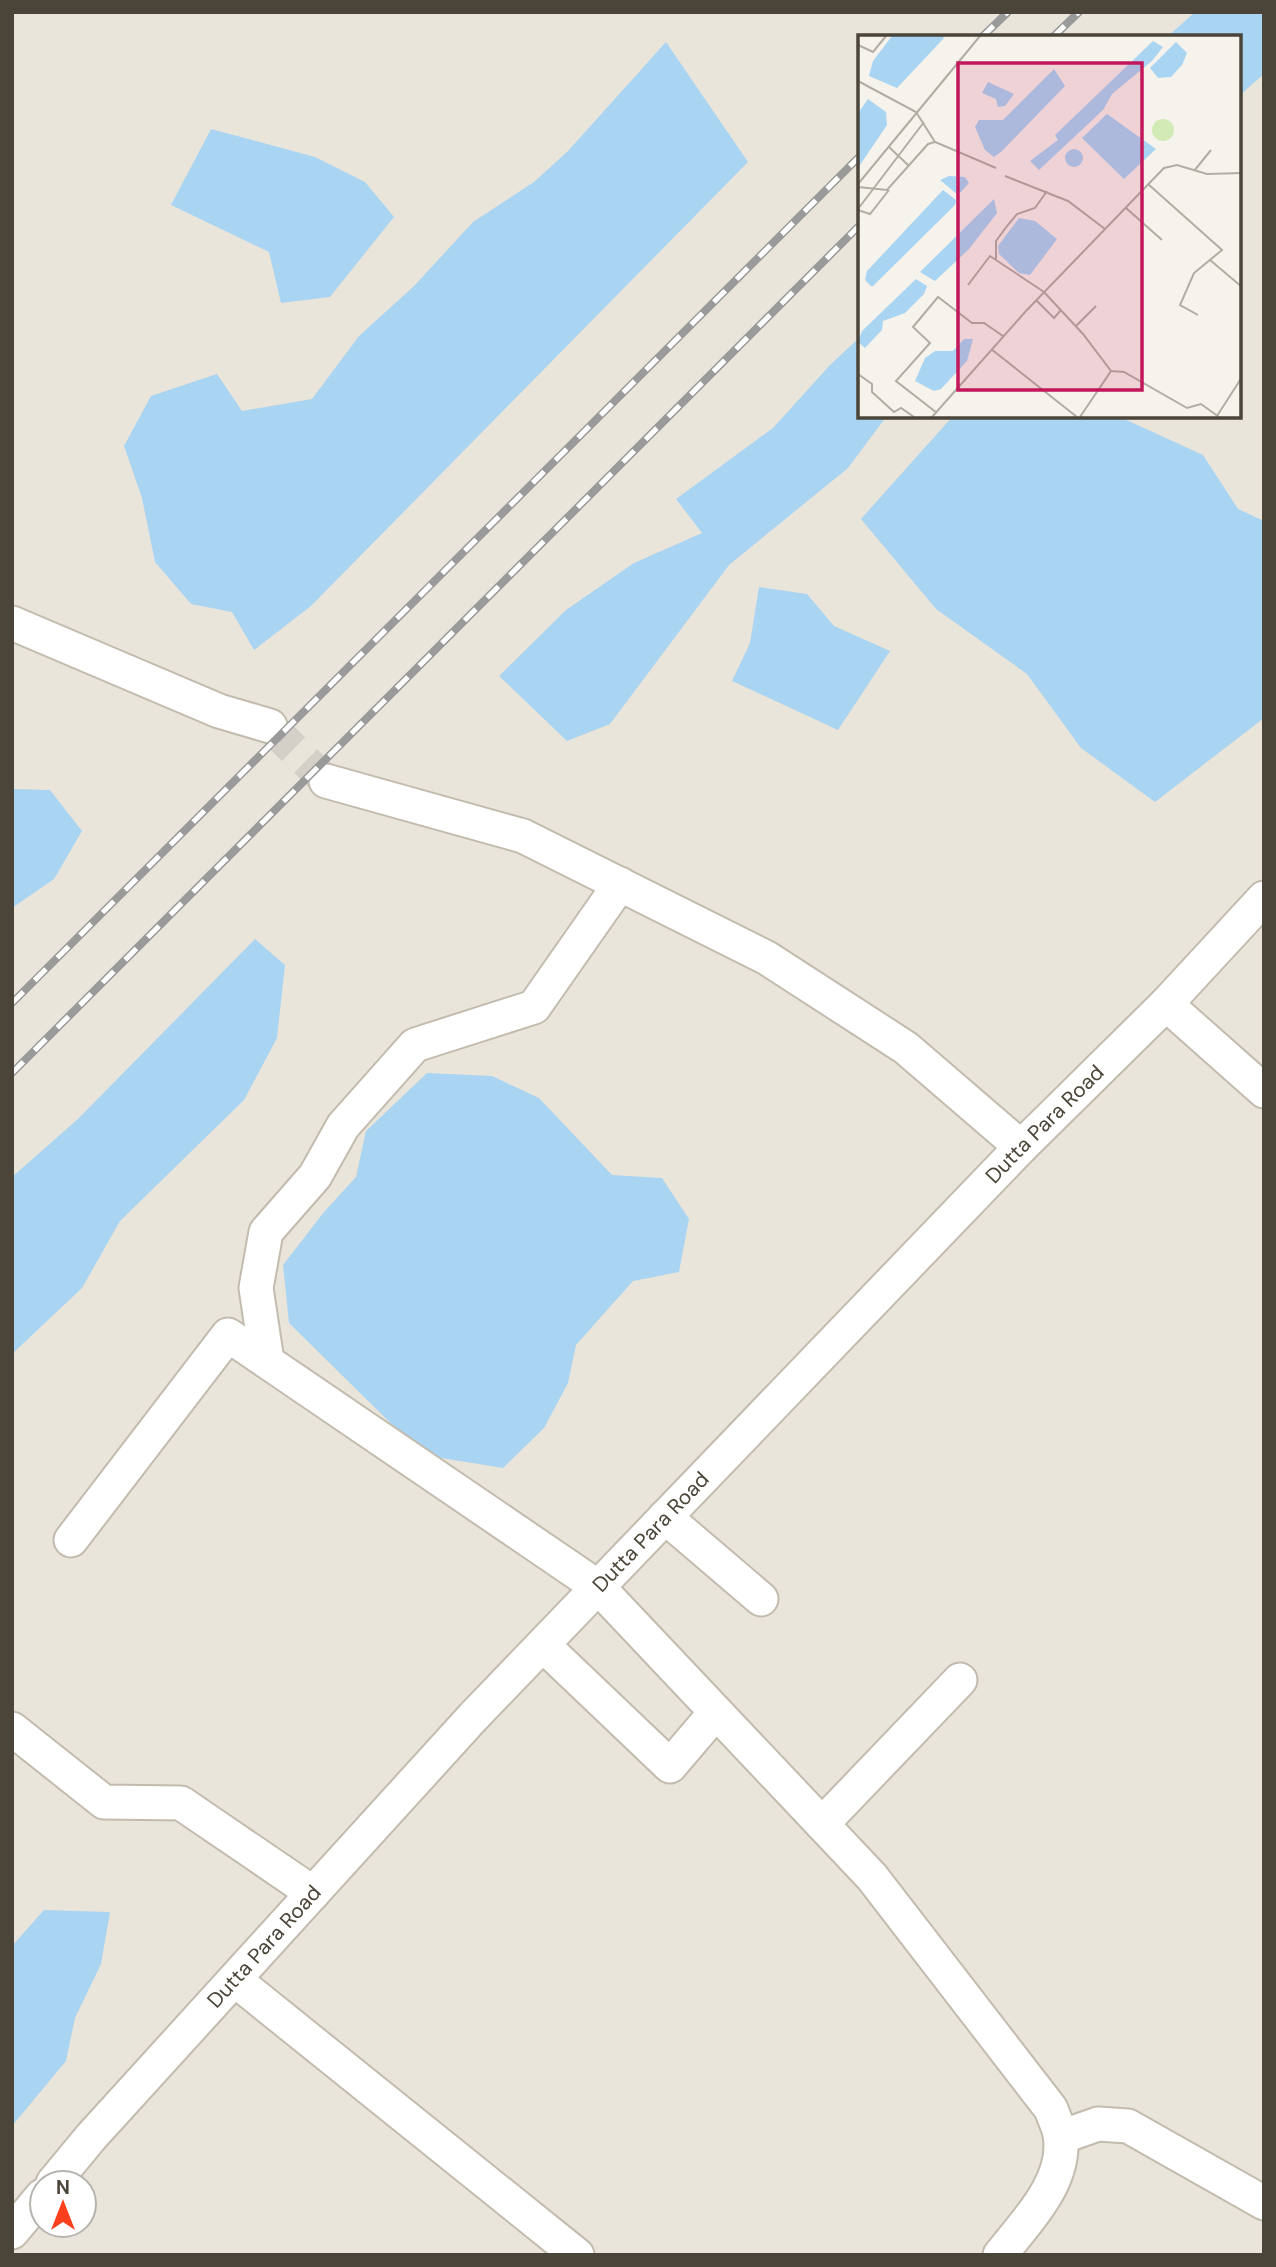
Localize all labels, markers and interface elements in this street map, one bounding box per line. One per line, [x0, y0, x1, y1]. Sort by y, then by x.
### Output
inset map [858, 35, 1241, 418]
street label: Dutta Para Road [979, 1059, 1110, 1190]
street label: Dutta Para Road [586, 1466, 715, 1598]
street label: Dutta Para Road [201, 1879, 327, 2014]
north arrow [28, 2169, 98, 2239]
text: N [56, 2175, 70, 2200]

